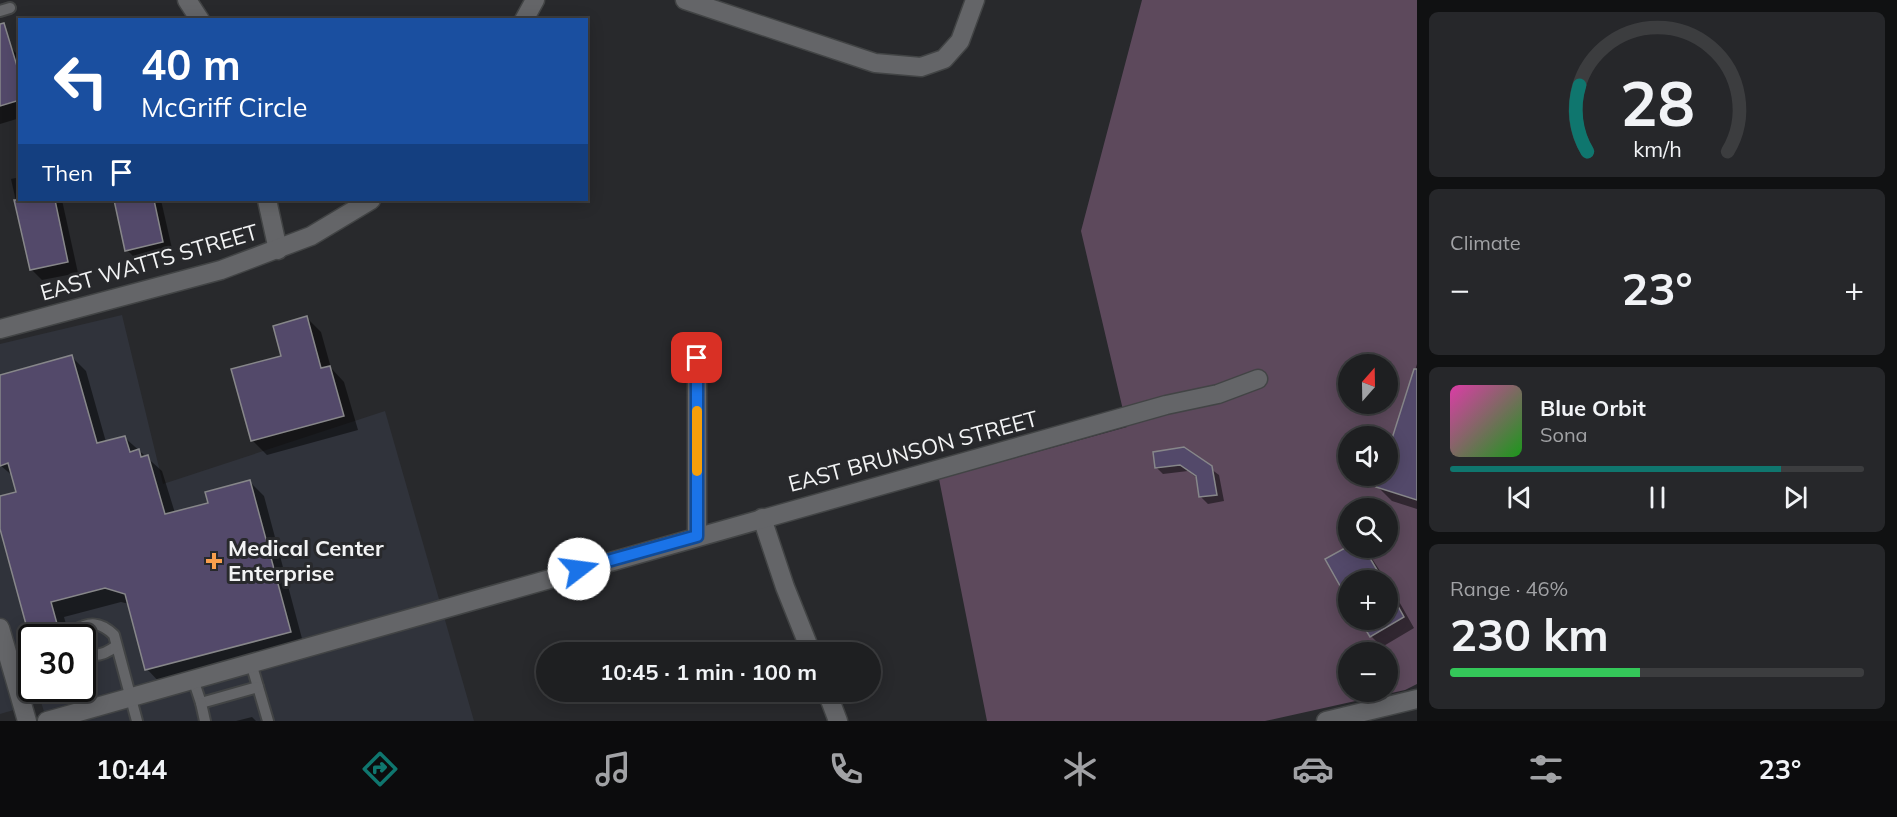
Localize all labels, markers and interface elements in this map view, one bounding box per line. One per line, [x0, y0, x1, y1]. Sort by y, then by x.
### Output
text: 40 m [141, 38, 241, 91]
icon: left [42, 42, 120, 120]
text: 28 [1620, 63, 1694, 142]
text: McGriff Circle [141, 90, 307, 124]
text: km/h [1633, 135, 1681, 162]
icon: arrive [105, 156, 138, 189]
text: Then [42, 159, 93, 187]
street label: EAST WATTS STREET [37, 217, 261, 307]
text: Climate [1450, 230, 1521, 255]
text: 23° [1621, 260, 1693, 316]
text: − [1450, 268, 1470, 309]
text: + [1844, 268, 1864, 309]
pin [671, 332, 722, 383]
icon: arrive [680, 341, 713, 374]
north arrow [1338, 354, 1398, 414]
map controls [1338, 354, 1398, 702]
text: Blue Orbit [1540, 394, 1646, 422]
street label: EAST BRUNSON STREET [785, 404, 1041, 498]
text: Sona [1540, 422, 1588, 447]
button: sound [1338, 426, 1398, 486]
icon: previous [1503, 481, 1536, 514]
icon: pause [1641, 481, 1674, 514]
icon: next [1779, 481, 1812, 514]
button: search [1338, 498, 1398, 558]
place label: Medical Center Enterprise [228, 534, 384, 587]
position arrow [547, 537, 611, 601]
marker: Medical Center Enterprise [205, 552, 223, 570]
button: + [1338, 570, 1398, 630]
text: Range · 46% [1450, 576, 1568, 601]
text: 230 km [1450, 606, 1609, 662]
speed limit sign: 30 [18, 624, 96, 702]
button: − [1338, 642, 1398, 702]
text: 10:45 · 1 min · 100 m [600, 658, 817, 686]
icon: directions [359, 748, 401, 790]
icon: music [592, 748, 634, 790]
icon: phone [825, 748, 867, 790]
icon: climate [1059, 748, 1101, 790]
icon: car [1292, 748, 1334, 790]
icon: filters [1525, 748, 1567, 790]
text: 10:44 [96, 752, 167, 786]
text: 23° [1759, 752, 1801, 786]

